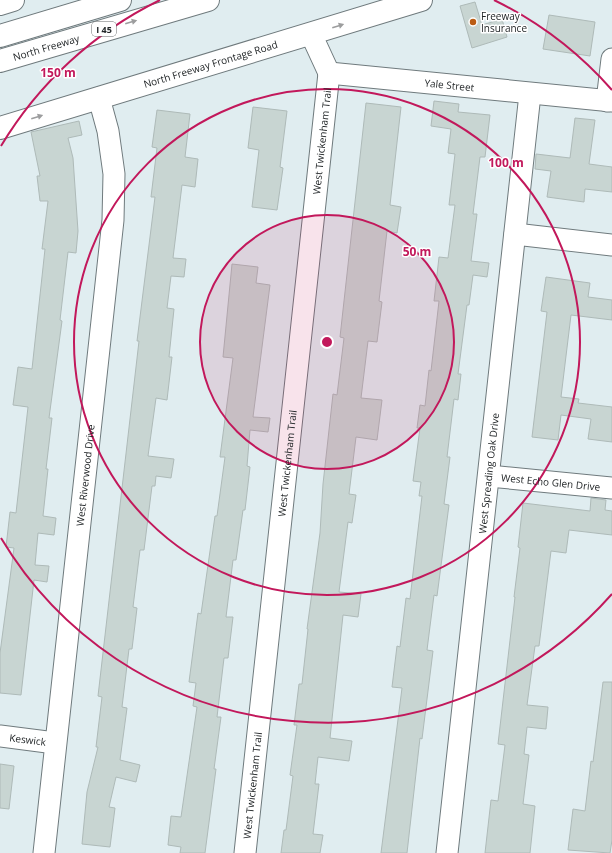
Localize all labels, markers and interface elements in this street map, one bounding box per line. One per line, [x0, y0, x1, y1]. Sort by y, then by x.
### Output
place label: Freeway Insurance [481, 9, 527, 35]
marker: Freeway Insurance [468, 17, 478, 27]
one-way arrow [126, 19, 138, 25]
road number: I 45 [92, 22, 116, 36]
one-way arrow [332, 23, 344, 29]
street label: North Freeway [11, 31, 82, 64]
street label: North Freeway Frontage Road [142, 37, 279, 91]
text: 150 m [40, 64, 76, 81]
street label: Yale Street [424, 75, 475, 94]
street label: West Twickenham Trail [309, 87, 334, 195]
one-way arrow [32, 114, 44, 120]
text: 100 m [488, 154, 524, 171]
text: 50 m [403, 243, 431, 260]
centre of rings [320, 335, 334, 349]
street label: West Twickenham Trail [274, 409, 300, 517]
street label: West Spreading Oak Drive [475, 412, 502, 534]
street label: West Riverwood Drive [73, 423, 98, 527]
street label: West Echo Glen Drive [500, 470, 601, 494]
street label: Keswick [9, 730, 48, 749]
street label: West Twickenham Trail [240, 731, 265, 839]

